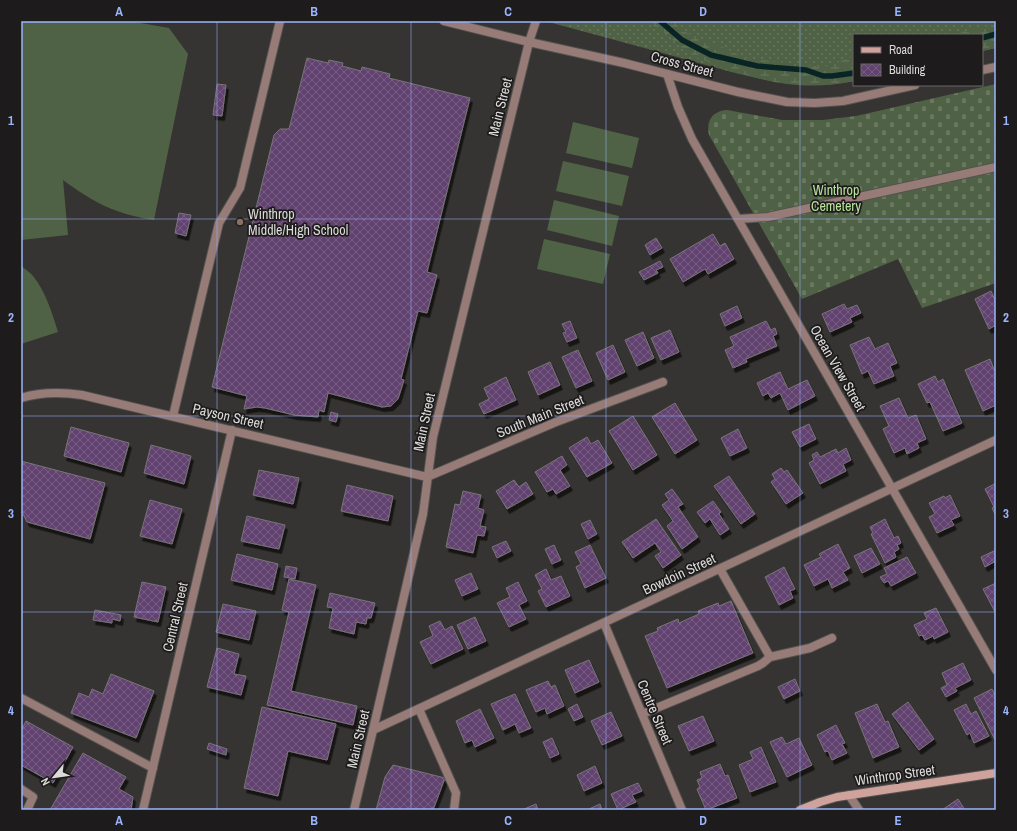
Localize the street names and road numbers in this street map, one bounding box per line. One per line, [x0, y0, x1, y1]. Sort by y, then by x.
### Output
street label: Cross Street [649, 47, 715, 81]
street label: Main Street [484, 76, 516, 138]
street label: Ocean View Street [806, 322, 870, 414]
street label: South Main Street [494, 390, 586, 442]
street label: Main Street [409, 391, 439, 453]
street label: Payson Street [191, 399, 265, 433]
street label: Bowdoin Street [640, 549, 718, 599]
street label: Central Street [158, 580, 192, 654]
street label: Centre Street [633, 677, 677, 747]
street label: Main Street [343, 708, 373, 770]
street label: Winthrop Street [854, 760, 936, 790]

